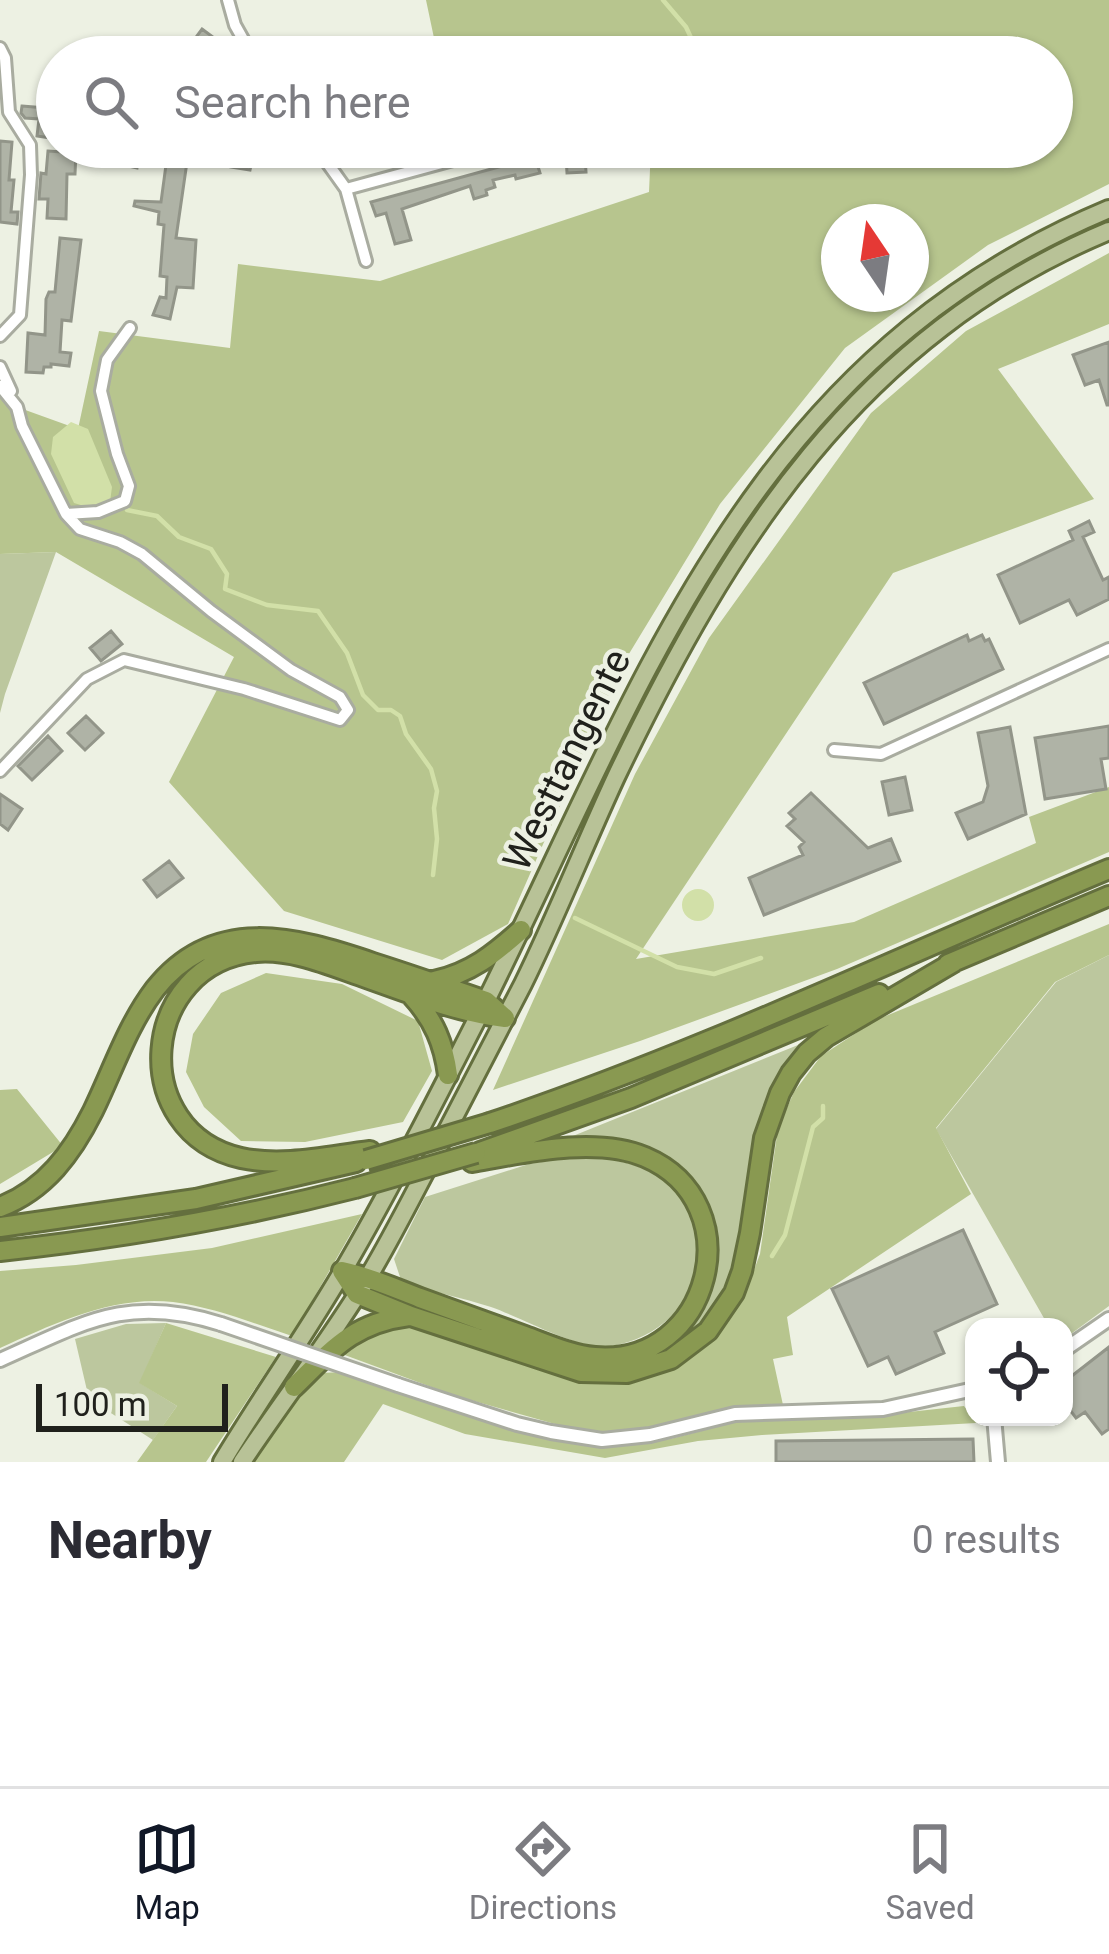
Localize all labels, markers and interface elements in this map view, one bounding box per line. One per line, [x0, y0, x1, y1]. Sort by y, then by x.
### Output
search box [36, 36, 1073, 168]
icon: search [78, 69, 144, 135]
text: Search here [174, 76, 411, 129]
north arrow [821, 204, 929, 312]
street label: Westtangente [494, 642, 640, 878]
map controls [965, 1318, 1073, 1426]
button: locate [965, 1318, 1073, 1426]
scale bar [36, 1378, 228, 1431]
text: 100 m [54, 1385, 147, 1424]
text: Nearby [48, 1511, 212, 1570]
text: 0 results [912, 1517, 1061, 1563]
tab: Map [134, 1816, 200, 1927]
tab: Directions [469, 1816, 617, 1927]
tab: Saved [886, 1816, 975, 1927]

